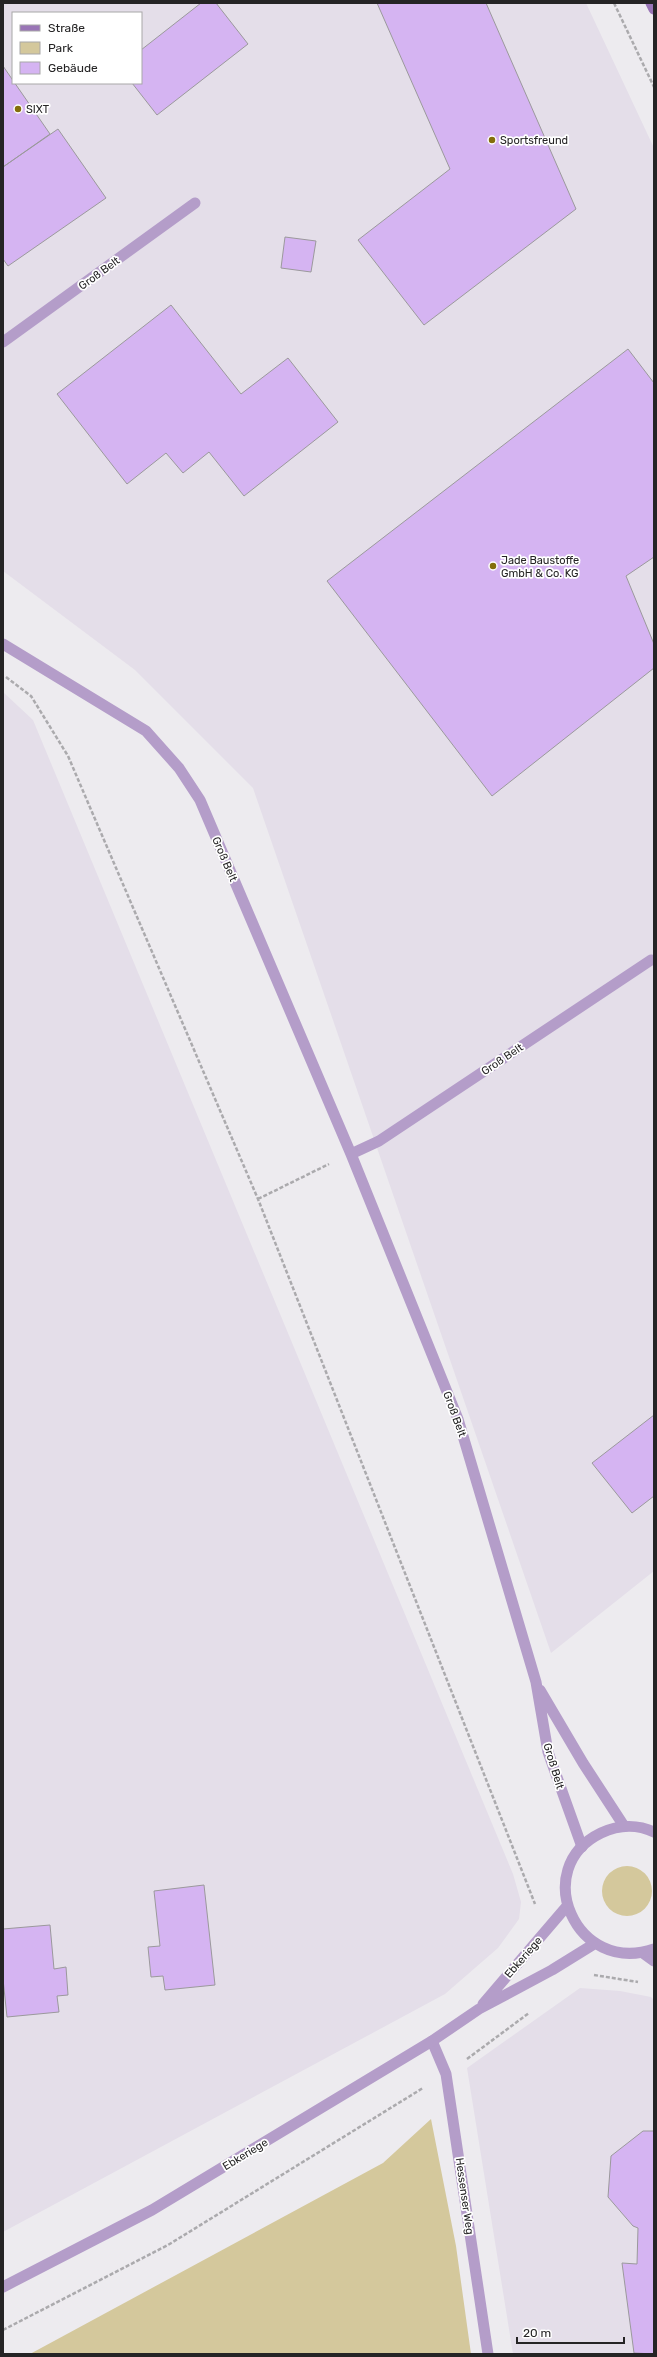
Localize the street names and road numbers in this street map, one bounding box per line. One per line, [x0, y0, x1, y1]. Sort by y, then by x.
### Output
street label: Groß Belt [76, 254, 123, 293]
street label: Groß Belt [209, 835, 240, 884]
street label: Groß Belt [479, 1040, 526, 1078]
street label: Groß Belt [440, 1390, 469, 1439]
street label: Groß Belt [540, 1742, 567, 1791]
street label: Ebkeriege [502, 1934, 545, 1981]
street label: Ebkeriege [220, 2136, 270, 2173]
street label: Hessenser Weg [453, 2157, 476, 2235]

